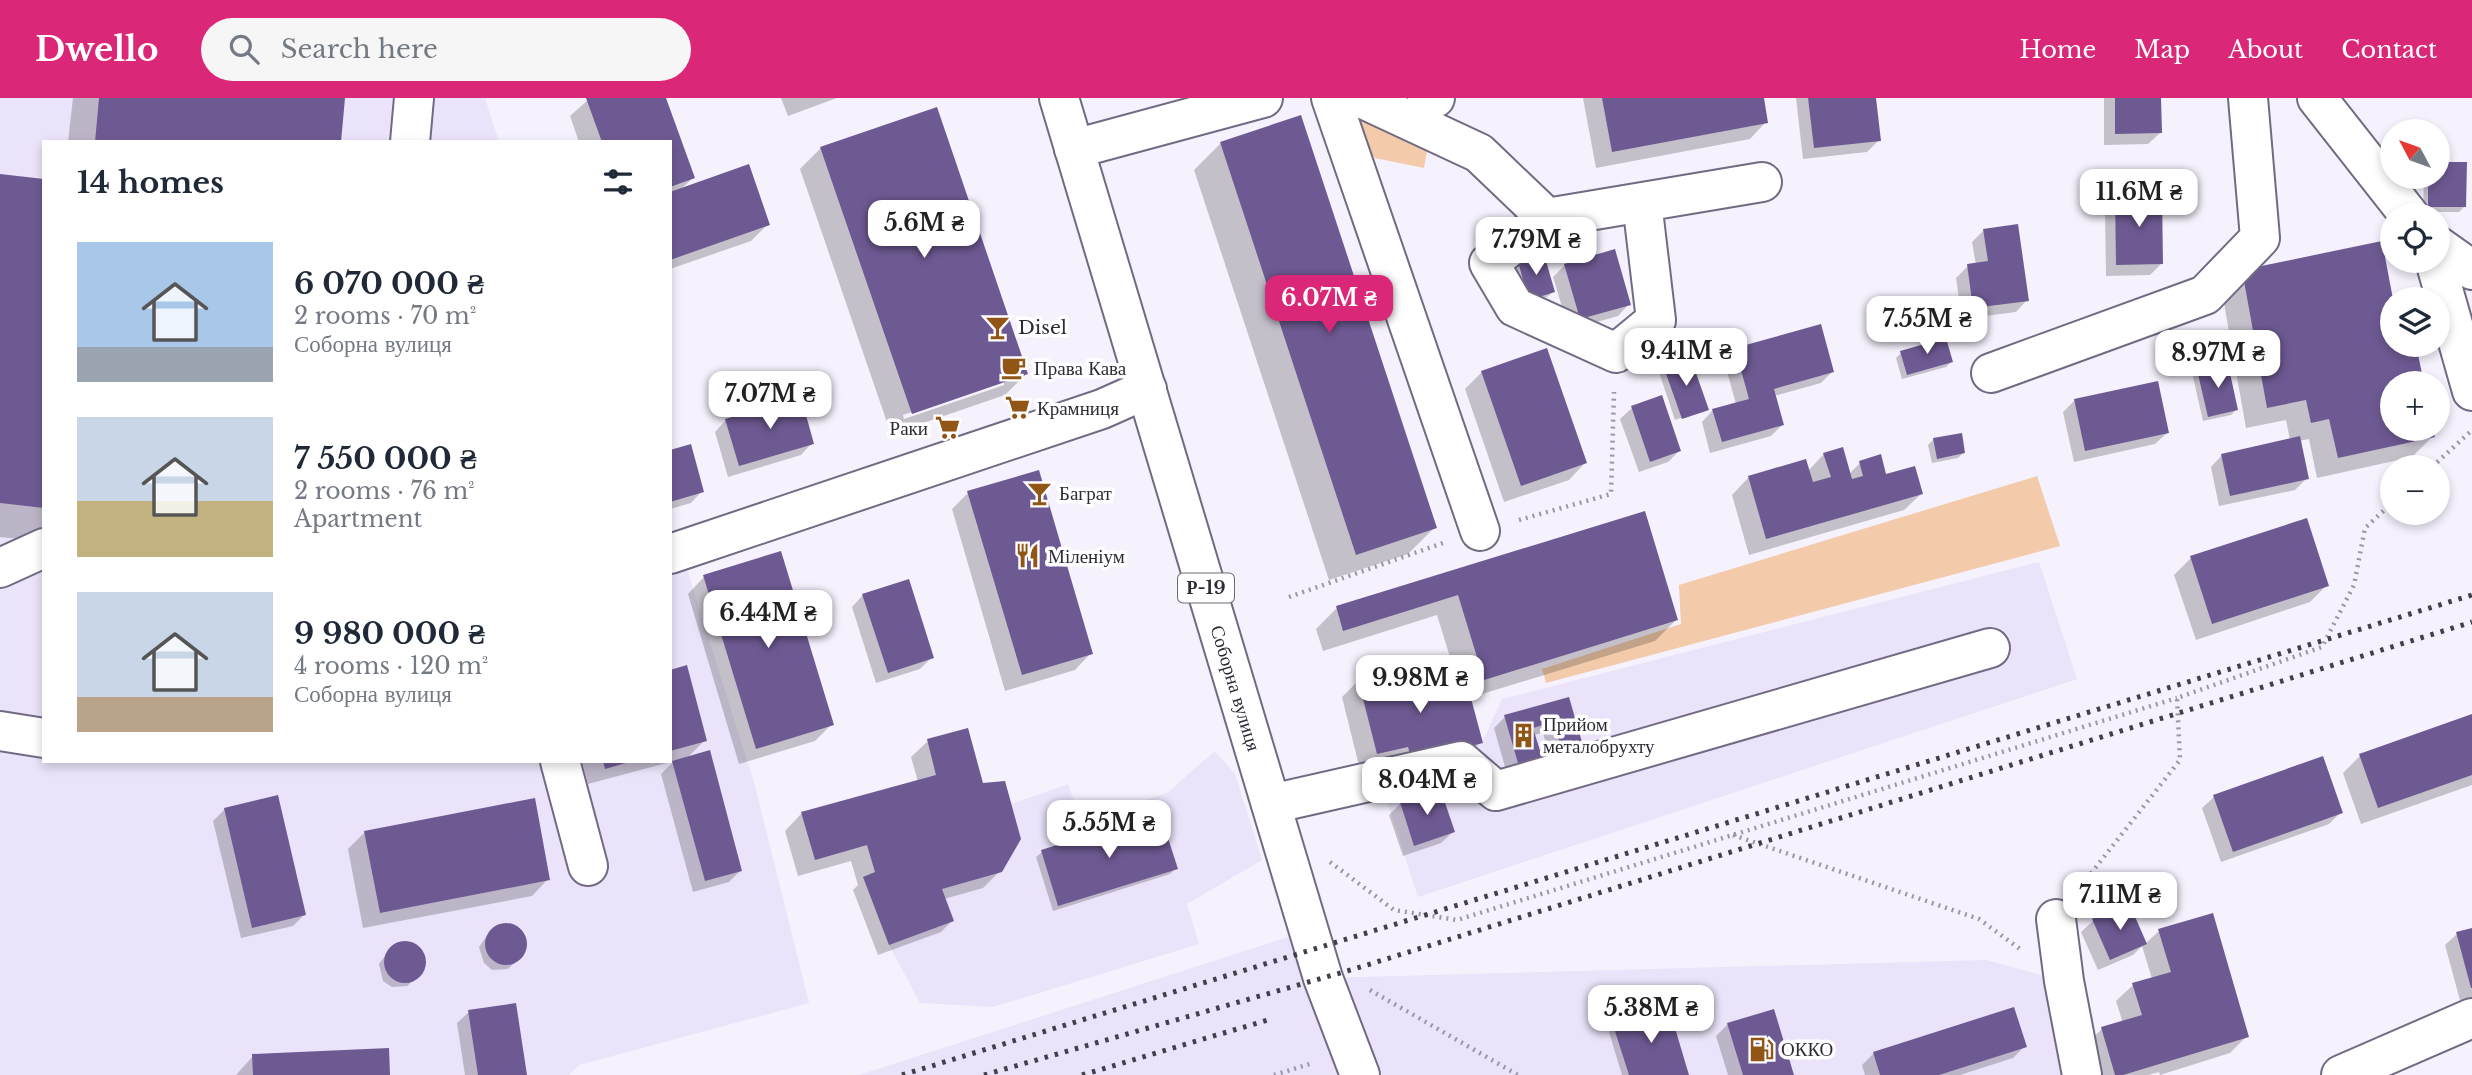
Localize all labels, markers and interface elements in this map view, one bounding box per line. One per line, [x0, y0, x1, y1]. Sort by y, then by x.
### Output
search box [201, 18, 691, 81]
text: Dwello [35, 29, 159, 70]
icon: search [225, 30, 263, 68]
text: Search here [281, 33, 438, 65]
text: Home [2020, 35, 2096, 64]
text: Map [2134, 35, 2190, 64]
text: About [2228, 35, 2303, 64]
text: Contact [2341, 35, 2437, 64]
north arrow [2380, 119, 2450, 189]
map controls [2380, 119, 2450, 525]
icon: filters [599, 163, 637, 201]
text: 14 homes [77, 164, 224, 201]
pin: 11.6M ₴ [2074, 170, 2204, 229]
text: 11.6M ₴ [2096, 178, 2182, 206]
pin: 5.6M ₴ [867, 200, 981, 260]
button: locate [2380, 203, 2450, 273]
text: 5.6M ₴ [884, 209, 964, 237]
pin: 7.79M ₴ [1471, 218, 1601, 277]
text: 7.79M ₴ [1492, 226, 1580, 254]
text: 6 070 000 ₴ [294, 265, 484, 302]
icon: home [133, 270, 217, 354]
pin: 6.07M ₴ [1264, 275, 1394, 335]
text: 6.07M ₴ [1281, 284, 1377, 312]
button: layers [2380, 287, 2450, 357]
pin: 7.55M ₴ [1862, 296, 1992, 356]
text: 2 rooms · 70 m² [294, 302, 476, 330]
text: 7.55M ₴ [1882, 305, 1972, 333]
bar icon: Disel [984, 313, 1012, 341]
place label: Disel [1018, 316, 1067, 339]
pin: 9.41M ₴ [1621, 328, 1751, 388]
text: Соборна вулиця [294, 330, 452, 358]
pin: 8.97M ₴ [2153, 330, 2283, 390]
text: 9.41M ₴ [1640, 337, 1732, 365]
text: 8.97M ₴ [2171, 339, 2265, 367]
cafe icon: Права Кава [1000, 354, 1028, 382]
place label: Права Кава [1034, 357, 1127, 380]
button: + [2380, 371, 2450, 441]
pin: 7.07M ₴ [705, 372, 835, 431]
text: 7.07M ₴ [725, 380, 815, 408]
supermarket icon: Крамниця [1003, 394, 1031, 422]
place label: Крамниця [1037, 397, 1119, 420]
supermarket icon: Раки [934, 414, 962, 442]
place label: Раки [890, 417, 928, 440]
text: 7 550 000 ₴ [294, 440, 476, 477]
icon: home [133, 445, 217, 529]
button: − [2380, 455, 2450, 525]
text: 2 rooms · 76 m² [294, 477, 475, 505]
bar icon: Баграт [1025, 479, 1053, 507]
place label: Баграт [1059, 482, 1113, 505]
text: Apartment [294, 505, 422, 533]
restaurant icon: Міленіум [1014, 542, 1042, 570]
place label: Міленіум [1048, 545, 1125, 568]
road number: Р-19 [1178, 574, 1234, 602]
pin: 6.44M ₴ [703, 590, 833, 650]
text: 6.44M ₴ [719, 599, 817, 627]
text: 9 980 000 ₴ [294, 615, 485, 652]
icon: home [133, 620, 217, 704]
street label: Соборна вулиця [1205, 622, 1266, 754]
text: 4 rooms · 120 m² [294, 652, 488, 680]
pin: 9.98M ₴ [1355, 656, 1485, 715]
text: 9.98M ₴ [1372, 664, 1468, 692]
text: Соборна вулиця [294, 680, 452, 708]
place label: Прийом металобрухту [1543, 713, 1655, 758]
building icon: Прийом металобрухту [1509, 721, 1537, 749]
pin: 8.04M ₴ [1362, 758, 1492, 817]
text: 8.04M ₴ [1378, 766, 1476, 794]
pin: 5.55M ₴ [1044, 800, 1174, 860]
text: 5.55M ₴ [1063, 809, 1155, 837]
pin: 7.11M ₴ [2055, 872, 2185, 932]
text: 7.11M ₴ [2079, 881, 2161, 909]
pin: 5.38M ₴ [1586, 986, 1716, 1045]
text: 5.38M ₴ [1604, 994, 1698, 1022]
fuel station icon: ОККО [1747, 1035, 1775, 1063]
place label: ОККО [1781, 1038, 1833, 1061]

